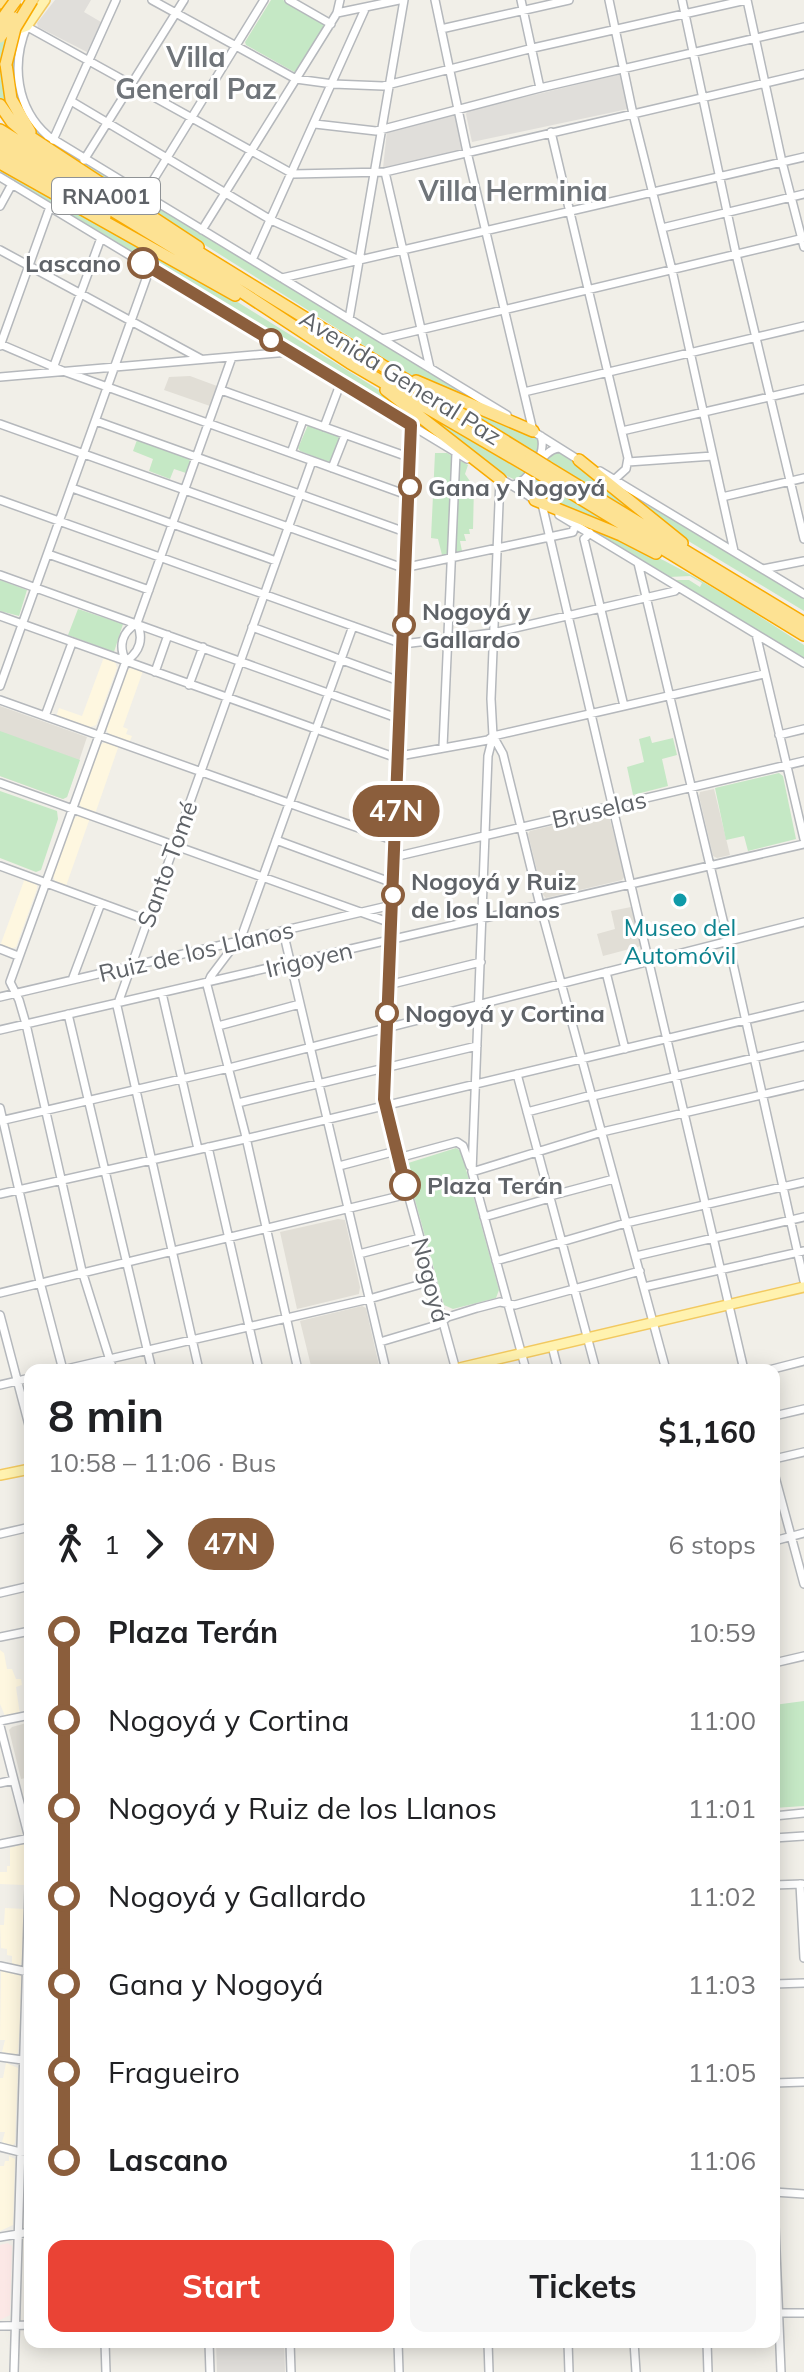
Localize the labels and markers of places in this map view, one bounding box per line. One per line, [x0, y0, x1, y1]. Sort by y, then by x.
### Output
place label: Lascano [25, 248, 121, 278]
marker: Lascano [128, 248, 158, 278]
unlabelled marker [260, 329, 282, 351]
place label: Gana y Nogoyá [428, 472, 605, 502]
marker: Gana y Nogoyá [399, 476, 421, 498]
place label: Nogoyá y Gallardo [422, 596, 532, 654]
marker: Nogoyá y Gallardo [393, 614, 415, 636]
place label: Nogoyá y Ruiz de los Llanos [411, 866, 576, 924]
marker: Nogoyá y Ruiz de los Llanos [382, 884, 404, 906]
marker: Museo del Automóvil [671, 891, 689, 909]
place label: Museo del Automóvil [624, 912, 736, 970]
place label: Nogoyá y Cortina [405, 998, 605, 1028]
marker: Nogoyá y Cortina [376, 1002, 398, 1024]
marker: Plaza Terán [390, 1170, 420, 1200]
place label: Plaza Terán [427, 1170, 563, 1200]

